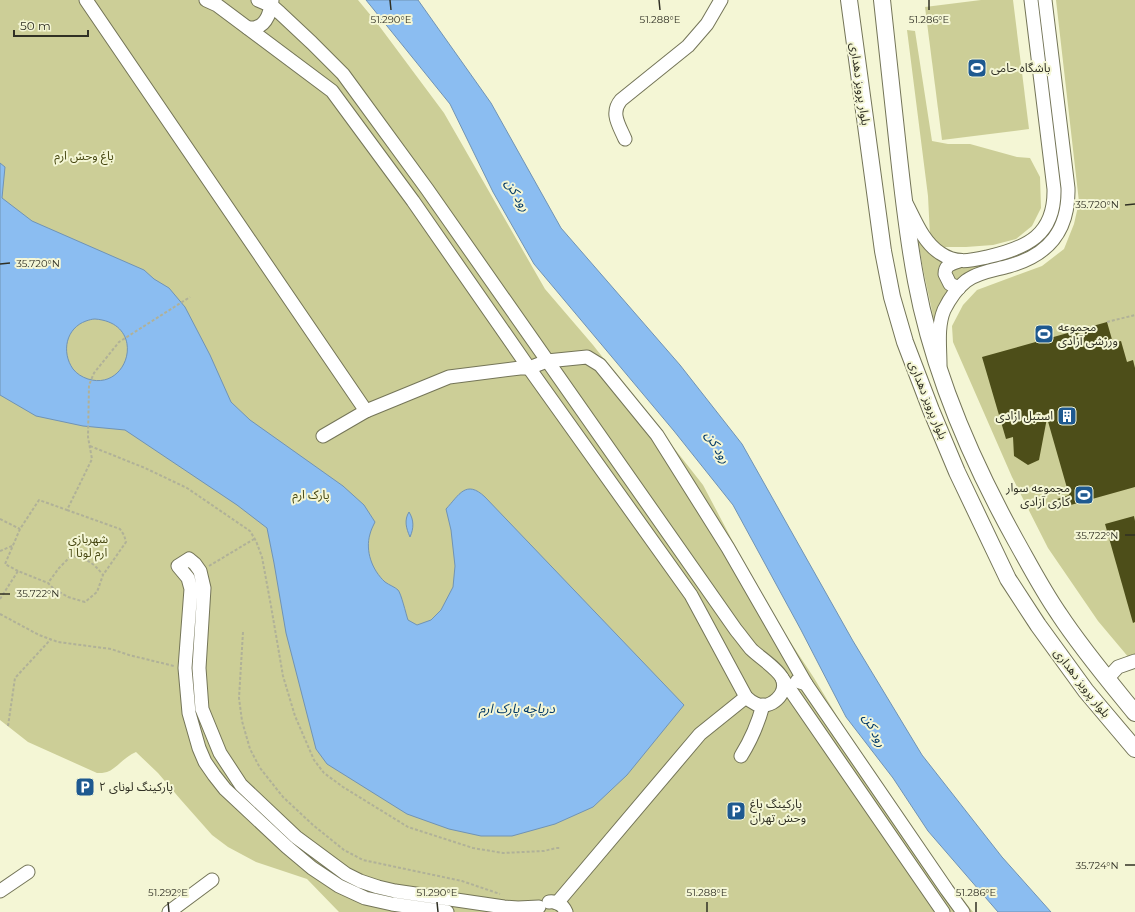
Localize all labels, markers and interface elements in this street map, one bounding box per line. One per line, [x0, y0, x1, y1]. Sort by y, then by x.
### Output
scale bar [14, 12, 88, 38]
text: 51.290°E [371, 13, 412, 26]
text: 51.288°E [640, 13, 681, 26]
text: 51.286°E [909, 13, 949, 26]
text: 50 m [20, 18, 51, 33]
street label: بلوار پرویز دهداری [846, 42, 874, 126]
sports icon: باشگاه حامی [966, 57, 988, 79]
place label: باشگاه حامی [991, 60, 1050, 75]
park label: باغ وحش ارم [54, 148, 114, 165]
water label: رود کن [501, 176, 534, 215]
text: 35.720°N [1075, 198, 1119, 211]
text: 35.720°N [16, 257, 60, 270]
place label: مجموعه ورزشی آزادی [1058, 319, 1118, 348]
sports icon: مجموعه ورزشی آزادی [1033, 323, 1055, 345]
street label: بلوار پرویز دهداری [905, 358, 951, 442]
building icon: استبل ازادی [1056, 405, 1078, 427]
place label: استبل ازادی [996, 408, 1053, 423]
water label: رود کن [701, 428, 734, 467]
place label: مجموعه سوار کاری آزادی [1005, 480, 1071, 509]
sports icon: مجموعه سوار کاری آزادی [1073, 484, 1095, 506]
park label: پارک ارم [292, 487, 330, 504]
text: 35.722°N [1076, 529, 1118, 542]
park label: شهربازی ارم لونا 1 [68, 531, 108, 562]
text: 35.722°N [17, 587, 59, 600]
street label: بلوار پرویز دهداری [1050, 645, 1114, 721]
water label: دریاچه پارک ارم [478, 700, 556, 719]
water label: رود کن [859, 711, 890, 750]
parking icon: پارکینگ لونای ۲ [74, 776, 96, 798]
place label: پارکینگ لونای ۲ [99, 779, 173, 795]
place label: پارکینگ باغ وحش تهران [750, 796, 806, 825]
parking icon: پارکینگ باغ وحش تهران [725, 800, 747, 822]
text: 35.724°N [1075, 859, 1119, 872]
text: 51.292°E [148, 886, 188, 899]
text: 51.290°E [417, 886, 458, 899]
text: 51.288°E [687, 886, 728, 899]
text: 51.286°E [956, 886, 996, 899]

